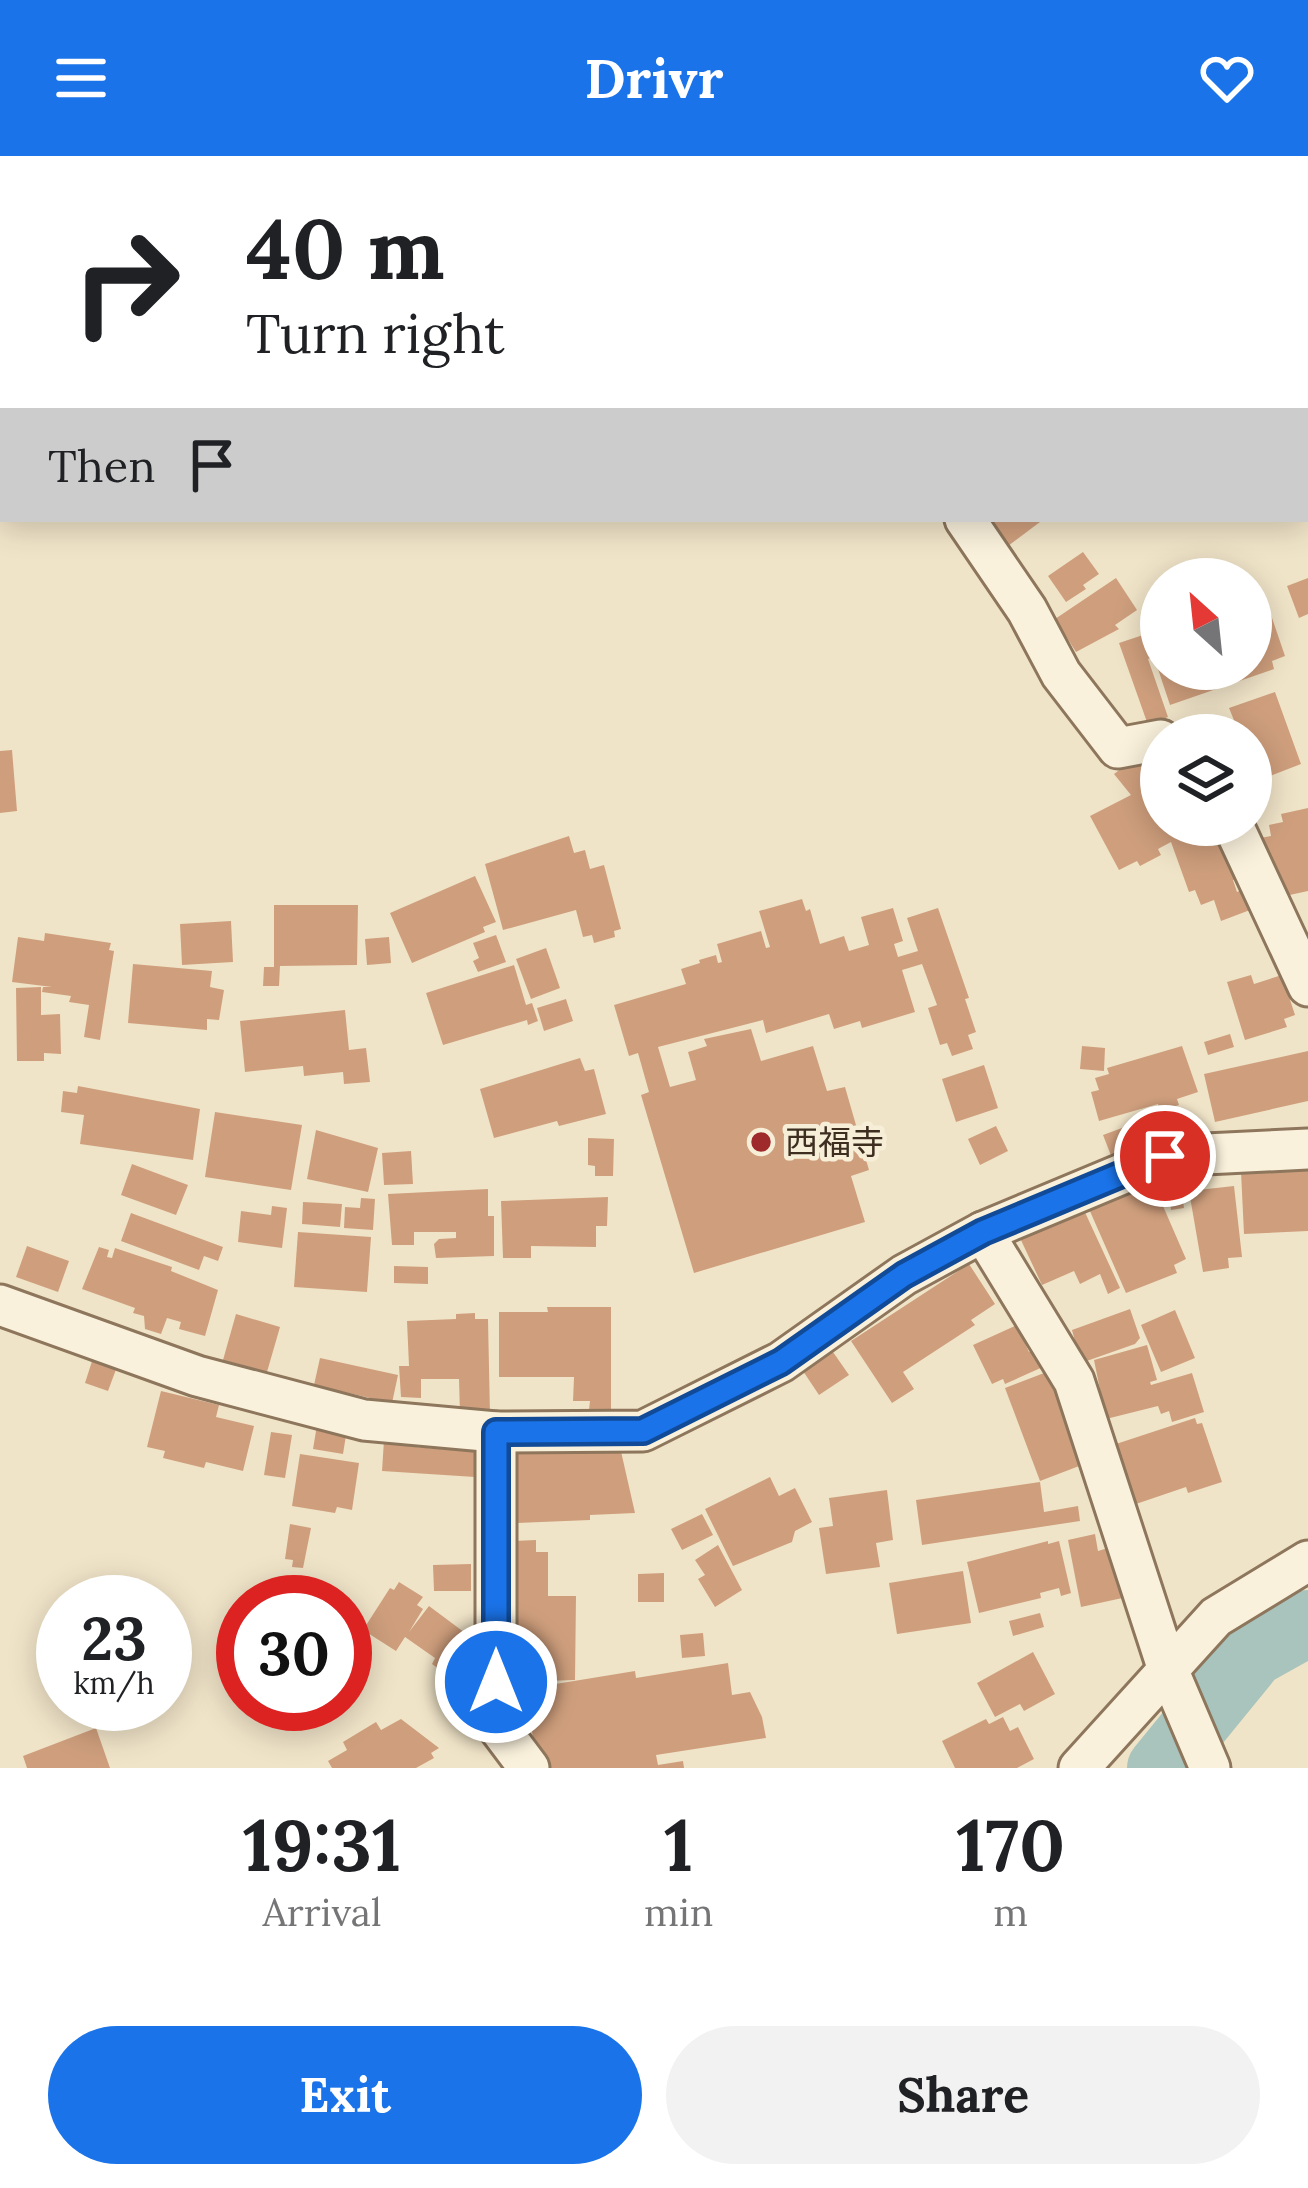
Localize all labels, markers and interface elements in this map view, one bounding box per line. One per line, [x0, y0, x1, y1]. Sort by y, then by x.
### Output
text: Drivr [585, 44, 723, 113]
icon: menu [48, 45, 114, 111]
icon: heart [1194, 45, 1260, 111]
text: 40 m [246, 194, 445, 302]
icon: right [48, 204, 204, 360]
text: Turn right [246, 299, 505, 368]
icon: arrive [179, 432, 245, 498]
text: Then [48, 437, 155, 494]
north arrow [1140, 558, 1272, 690]
map controls [1140, 558, 1272, 846]
button: layers [1140, 714, 1272, 846]
pin [1114, 1105, 1216, 1207]
place label: 西福寺 [785, 1121, 884, 1163]
icon: arrive [1132, 1123, 1198, 1189]
marker: 西福寺 [748, 1129, 774, 1155]
speed limit sign: 30 [216, 1575, 372, 1731]
text: 23 [81, 1600, 147, 1676]
position arrow [433, 1619, 559, 1745]
text: km/h [73, 1664, 155, 1702]
text: 19:31 [243, 1799, 401, 1891]
text: 1 [664, 1799, 693, 1891]
text: 170 [956, 1799, 1065, 1891]
text: Arrival [262, 1887, 382, 1937]
text: min [644, 1887, 713, 1937]
text: m [993, 1887, 1028, 1937]
button: Exit [48, 2026, 642, 2164]
button: Share [666, 2026, 1260, 2164]

